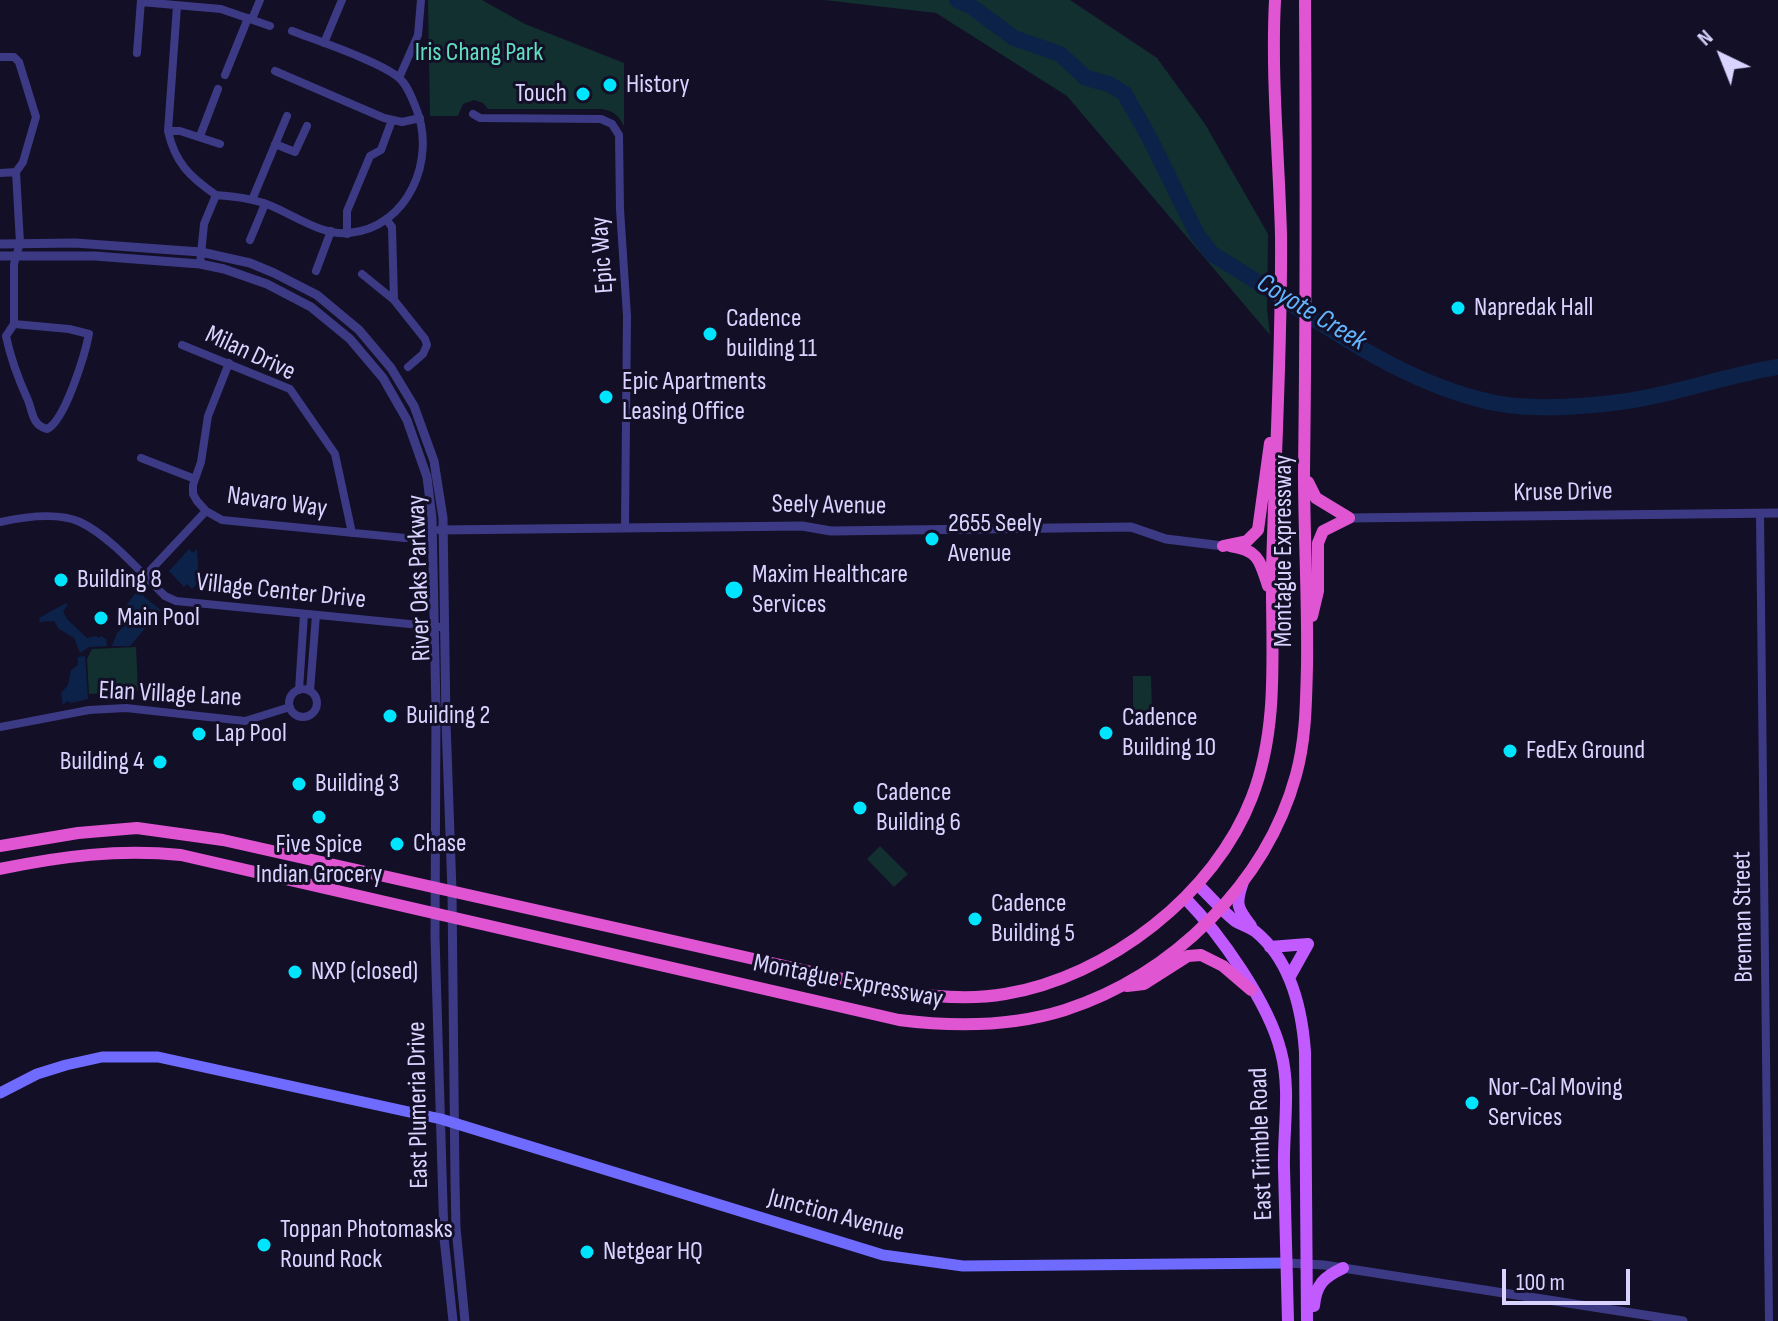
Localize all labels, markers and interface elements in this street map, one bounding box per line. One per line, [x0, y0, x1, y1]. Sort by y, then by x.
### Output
north arrow [1682, 16, 1762, 96]
text: N [1692, 24, 1719, 52]
park label: Iris Chang Park [415, 37, 543, 69]
place label: History [626, 69, 690, 101]
marker: History [601, 76, 619, 94]
place label: Touch [515, 78, 567, 110]
marker: Touch [574, 85, 592, 103]
street label: Epic Way [585, 216, 621, 294]
water label: Coyote Creek [1250, 267, 1372, 359]
place label: Napredak Hall [1474, 292, 1593, 324]
marker: Napredak Hall [1449, 299, 1467, 317]
place label: Cadence building 11 [726, 303, 817, 364]
street label: Milan Drive [200, 320, 300, 388]
marker: Cadence building 11 [701, 325, 719, 343]
place label: Epic Apartments Leasing Office [622, 366, 766, 428]
marker: Epic Apartments Leasing Office [597, 388, 615, 406]
street label: Montague Expressway [1268, 455, 1300, 647]
street label: Kruse Drive [1513, 477, 1613, 509]
street label: Navaro Way [225, 481, 329, 525]
street label: Seely Avenue [771, 489, 887, 523]
street label: River Oaks Parkway [402, 494, 438, 662]
place label: 2655 Seely Avenue [948, 508, 1042, 570]
marker: 2655 Seely Avenue [923, 530, 941, 548]
place label: Maxim Healthcare Services [752, 559, 908, 620]
place label: Building 8 [77, 564, 162, 596]
street label: Village Center Drive [195, 568, 367, 616]
marker: Building 8 [52, 571, 70, 589]
marker: Maxim Healthcare Services [723, 579, 745, 601]
place label: Main Pool [117, 602, 200, 634]
marker: Main Pool [92, 609, 110, 627]
street label: Elan Village Lane [98, 676, 242, 714]
place label: Building 2 [406, 700, 490, 732]
place label: Cadence Building 10 [1122, 702, 1216, 764]
marker: Building 2 [381, 707, 399, 725]
place label: Lap Pool [215, 718, 287, 750]
marker: Cadence Building 10 [1097, 724, 1115, 742]
marker: Lap Pool [190, 725, 208, 743]
place label: FedEx Ground [1526, 735, 1645, 767]
marker: FedEx Ground [1501, 742, 1519, 760]
place label: Building 4 [60, 746, 144, 778]
marker: Building 4 [151, 753, 169, 771]
place label: Building 3 [315, 768, 399, 800]
marker: Building 3 [290, 775, 308, 793]
place label: Cadence Building 6 [876, 777, 961, 838]
marker: Cadence Building 6 [851, 799, 869, 817]
marker: Five Spice Indian Grocery [310, 808, 328, 826]
place label: Chase [413, 828, 467, 860]
place label: Five Spice Indian Grocery [256, 829, 382, 890]
marker: Chase [388, 835, 406, 853]
street label: Brennan Street [1727, 851, 1761, 983]
place label: Cadence Building 5 [991, 888, 1075, 950]
marker: Cadence Building 5 [966, 910, 984, 928]
street label: Montague Expressway [751, 948, 945, 1016]
place label: NXP (closed) [311, 956, 418, 988]
marker: NXP (closed) [286, 963, 304, 981]
street label: East Plumeria Drive [402, 1021, 436, 1189]
street label: East Trimble Road [1244, 1067, 1280, 1221]
place label: Nor-Cal Moving Services [1488, 1072, 1623, 1134]
marker: Nor-Cal Moving Services [1463, 1094, 1481, 1112]
street label: Junction Avenue [764, 1183, 908, 1249]
place label: Toppan Photomasks Round Rock [280, 1214, 453, 1276]
marker: Toppan Photomasks Round Rock [255, 1236, 273, 1254]
place label: Netgear HQ [603, 1236, 703, 1268]
marker: Netgear HQ [578, 1243, 596, 1261]
scale bar [1506, 1253, 1634, 1303]
text: 100 m [1516, 1268, 1565, 1297]

